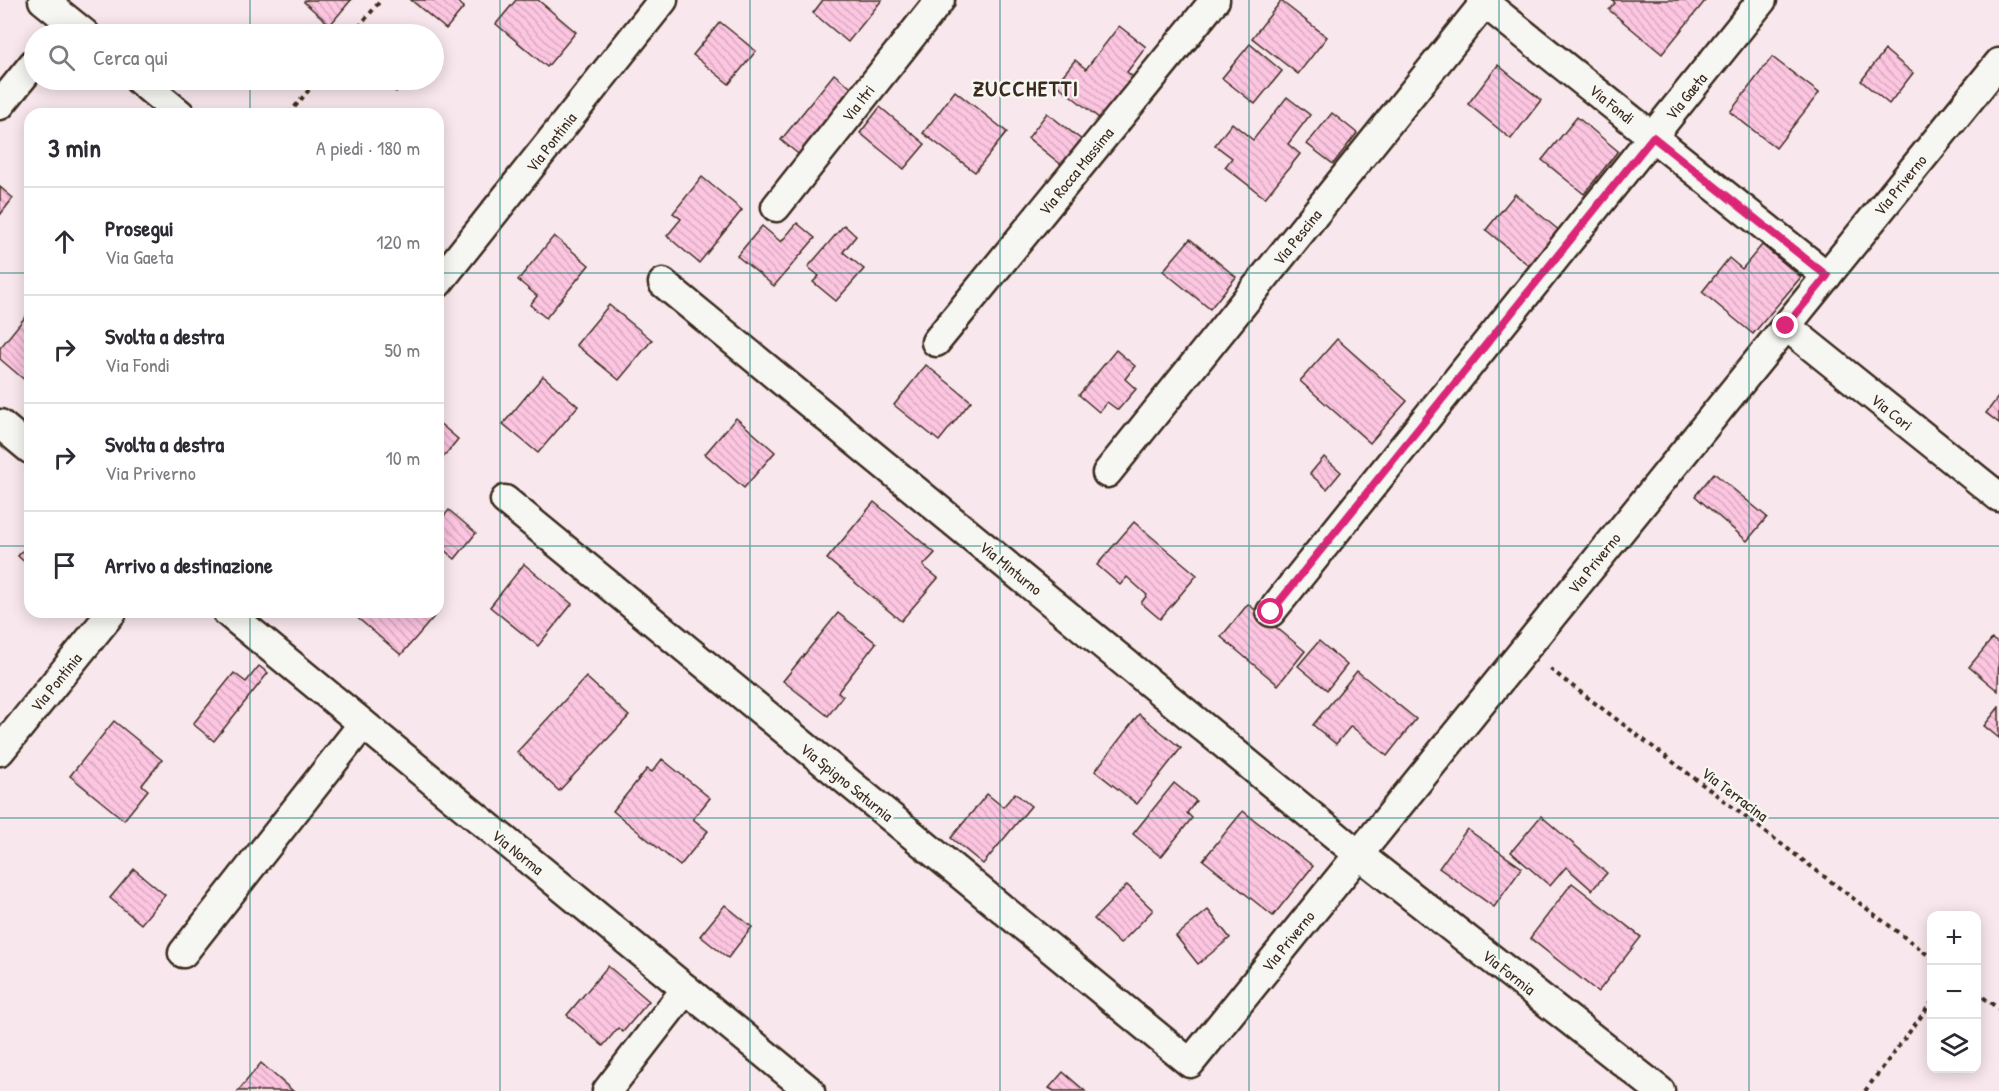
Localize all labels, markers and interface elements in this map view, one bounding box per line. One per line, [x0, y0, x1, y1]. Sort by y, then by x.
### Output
search box [24, 24, 444, 90]
icon: search [45, 41, 78, 74]
text: Cerca qui [93, 42, 168, 72]
street label: Via Gaeta [1660, 68, 1712, 124]
district label: ZUCCHETTI [973, 73, 1079, 103]
street label: Via Fondi [1585, 79, 1639, 129]
street label: Via Itri [837, 80, 879, 126]
street label: Via Pontinia [521, 108, 581, 176]
street label: Via Rocca Massima [1034, 122, 1118, 220]
text: 3 min [48, 130, 101, 165]
text: A piedi · 180 m [316, 134, 420, 161]
street label: Via Priverno [1869, 149, 1932, 220]
street label: Via Pescina [1268, 204, 1326, 270]
text: Prosegui [105, 213, 174, 243]
icon: ahead [48, 225, 81, 258]
text: 120 m [376, 228, 420, 255]
text: Via Gaeta [105, 243, 173, 270]
route end [1772, 312, 1798, 338]
text: Svolta a destra [105, 321, 224, 351]
icon: right [48, 333, 81, 366]
text: 50 m [384, 336, 420, 363]
text: Via Fondi [105, 351, 170, 378]
street label: Via Cori [1867, 389, 1917, 435]
text: Svolta a destra [105, 429, 224, 459]
icon: right [48, 441, 81, 474]
text: 10 m [386, 444, 420, 471]
text: Via Priverno [105, 459, 196, 486]
street label: Via Priverno [1563, 527, 1626, 598]
street label: Via Minturno [975, 536, 1047, 600]
icon: arrive [48, 549, 81, 582]
text: Arrivo a destinazione [105, 550, 273, 580]
route start [1257, 598, 1283, 624]
street label: Via Pontinia [25, 648, 87, 716]
street label: Via Spigno Saturnia [796, 738, 898, 826]
street label: Via Terracina [1697, 762, 1773, 826]
street label: Via Norma [487, 824, 549, 880]
street label: Via Priverno [1257, 905, 1320, 976]
map controls [1927, 911, 1981, 1073]
button: + [1927, 911, 1981, 965]
street label: Via Formia [1478, 944, 1540, 1000]
button: − [1927, 965, 1981, 1019]
button: layers [1927, 1019, 1981, 1073]

